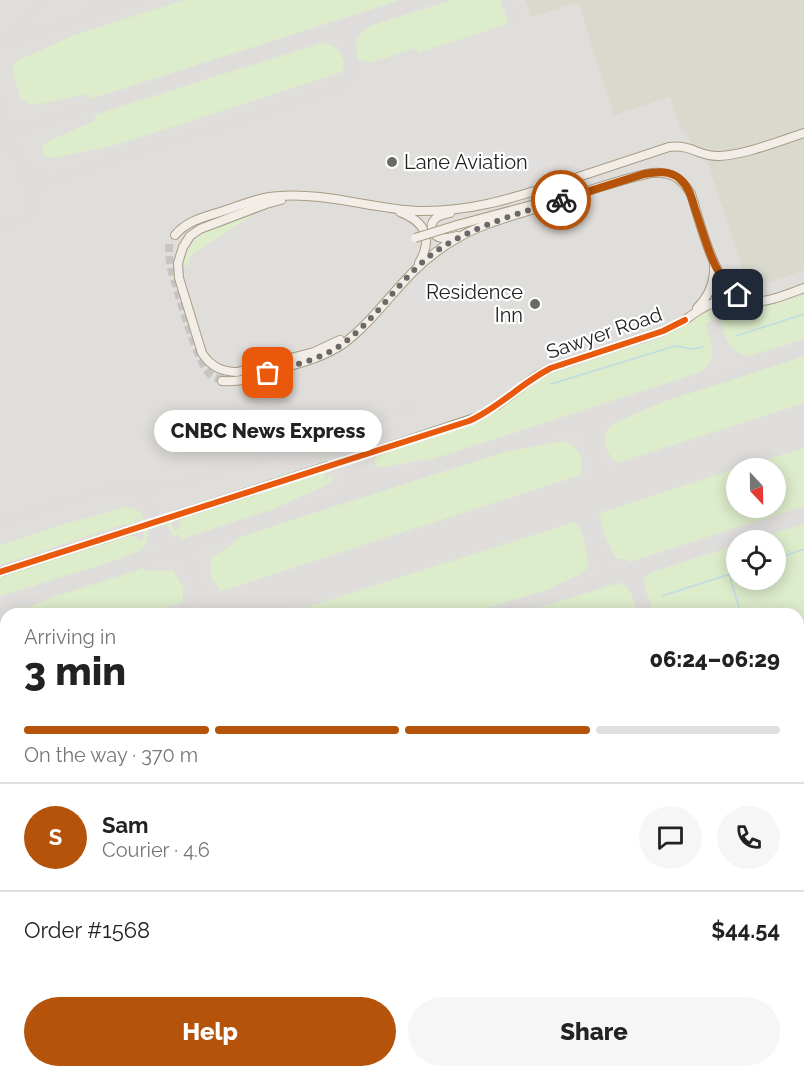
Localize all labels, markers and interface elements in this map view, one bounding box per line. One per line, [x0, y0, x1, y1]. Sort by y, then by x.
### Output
place label: Lane Aviation [404, 150, 528, 174]
marker: Lane Aviation [385, 155, 399, 169]
courier [531, 170, 591, 230]
icon: bike [545, 184, 578, 217]
pin [712, 269, 763, 320]
icon: home [721, 278, 754, 311]
place label: Residence Inn [426, 280, 523, 327]
marker: Residence Inn [528, 297, 542, 311]
street label: Sawyer Road [543, 302, 665, 364]
pin [242, 347, 293, 398]
icon: bag [251, 356, 284, 389]
callout: CNBC News Express [154, 409, 382, 451]
text: CNBC News Express [171, 419, 365, 443]
north arrow [726, 458, 786, 518]
map controls [726, 458, 786, 590]
button: locate [726, 530, 786, 590]
text: Arriving in [24, 625, 116, 649]
text: 06:24–06:29 [649, 646, 780, 672]
text: 3 min [24, 648, 126, 694]
text: On the way · 370 m [24, 743, 198, 767]
button: chat [639, 806, 702, 869]
button: phone [717, 806, 780, 869]
text: Sam [102, 812, 149, 838]
text: S [49, 824, 62, 850]
text: Courier · 4.6 [102, 838, 210, 862]
text: Order #1568 [24, 917, 150, 943]
text: $44.54 [711, 917, 780, 943]
button: Help [24, 997, 396, 1066]
button: Share [408, 997, 780, 1066]

